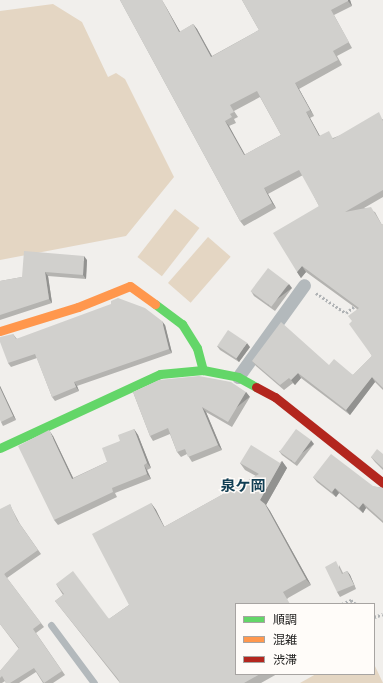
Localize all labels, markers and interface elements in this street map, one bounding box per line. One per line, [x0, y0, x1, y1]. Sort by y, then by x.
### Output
district label: 泉ケ岡 [221, 478, 265, 496]
legend [235, 603, 375, 675]
text: 順調 [273, 613, 297, 628]
text: 混雑 [273, 633, 297, 648]
text: 渋滞 [273, 653, 297, 668]

